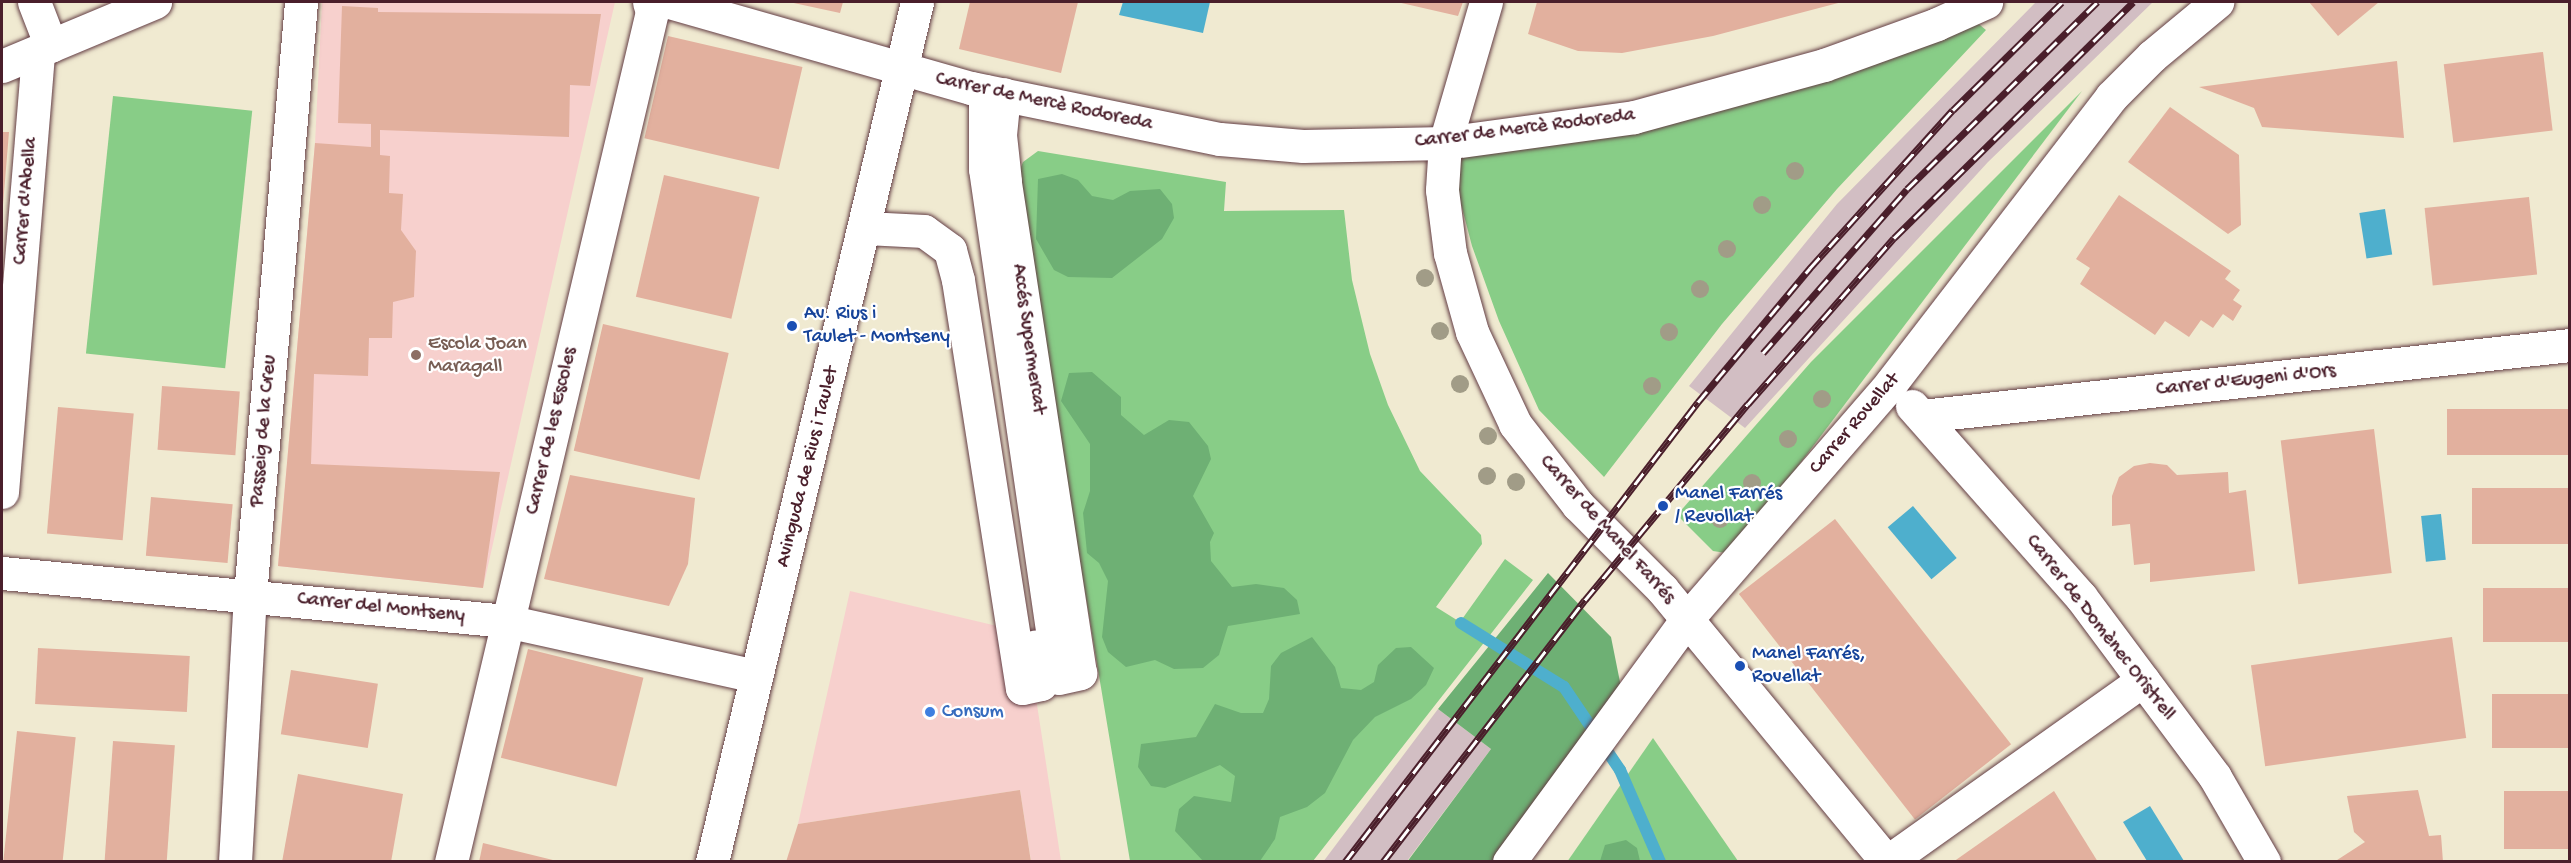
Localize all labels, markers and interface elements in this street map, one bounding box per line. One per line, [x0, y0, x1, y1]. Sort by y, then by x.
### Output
street label: Carrer de Mercè Rodoreda [933, 67, 1155, 137]
street label: Carrer de Mercè Rodoreda [1414, 104, 1636, 154]
street label: Carrer d'Abella [8, 136, 44, 266]
street label: Accés Supermercat [1006, 262, 1050, 416]
place label: Av. Rius i Taulet - Montseny [804, 302, 950, 349]
marker: Av. Rius i Taulet - Montseny [785, 319, 799, 333]
place label: Escola Joan Maragall [428, 332, 527, 379]
street label: Carrer de les Escoles [521, 345, 583, 517]
marker: Escola Joan Maragall [409, 348, 423, 362]
street label: Passeig de la Creu [245, 354, 283, 508]
street label: Carrer d'Eugeni d'Ors [2155, 360, 2337, 402]
street label: Avinguda de Rius i Taulet [771, 364, 845, 570]
street label: Carrer Rovellat [1805, 368, 1905, 480]
street label: Carrer de Manel Farrés [1534, 451, 1680, 609]
place label: Manel Farrés / Revollat [1675, 482, 1782, 529]
marker: Manel Farrés / Revollat [1656, 499, 1670, 513]
street label: Carrer de Domènec Oristrell [2020, 530, 2180, 726]
street label: Carrer del Montseny [296, 587, 466, 629]
place label: Manel Farrés, Rovellat [1752, 642, 1865, 689]
marker: Manel Farrés, Rovellat [1733, 659, 1747, 673]
place label: Consum [942, 700, 1004, 724]
marker: Consum [923, 705, 937, 719]

